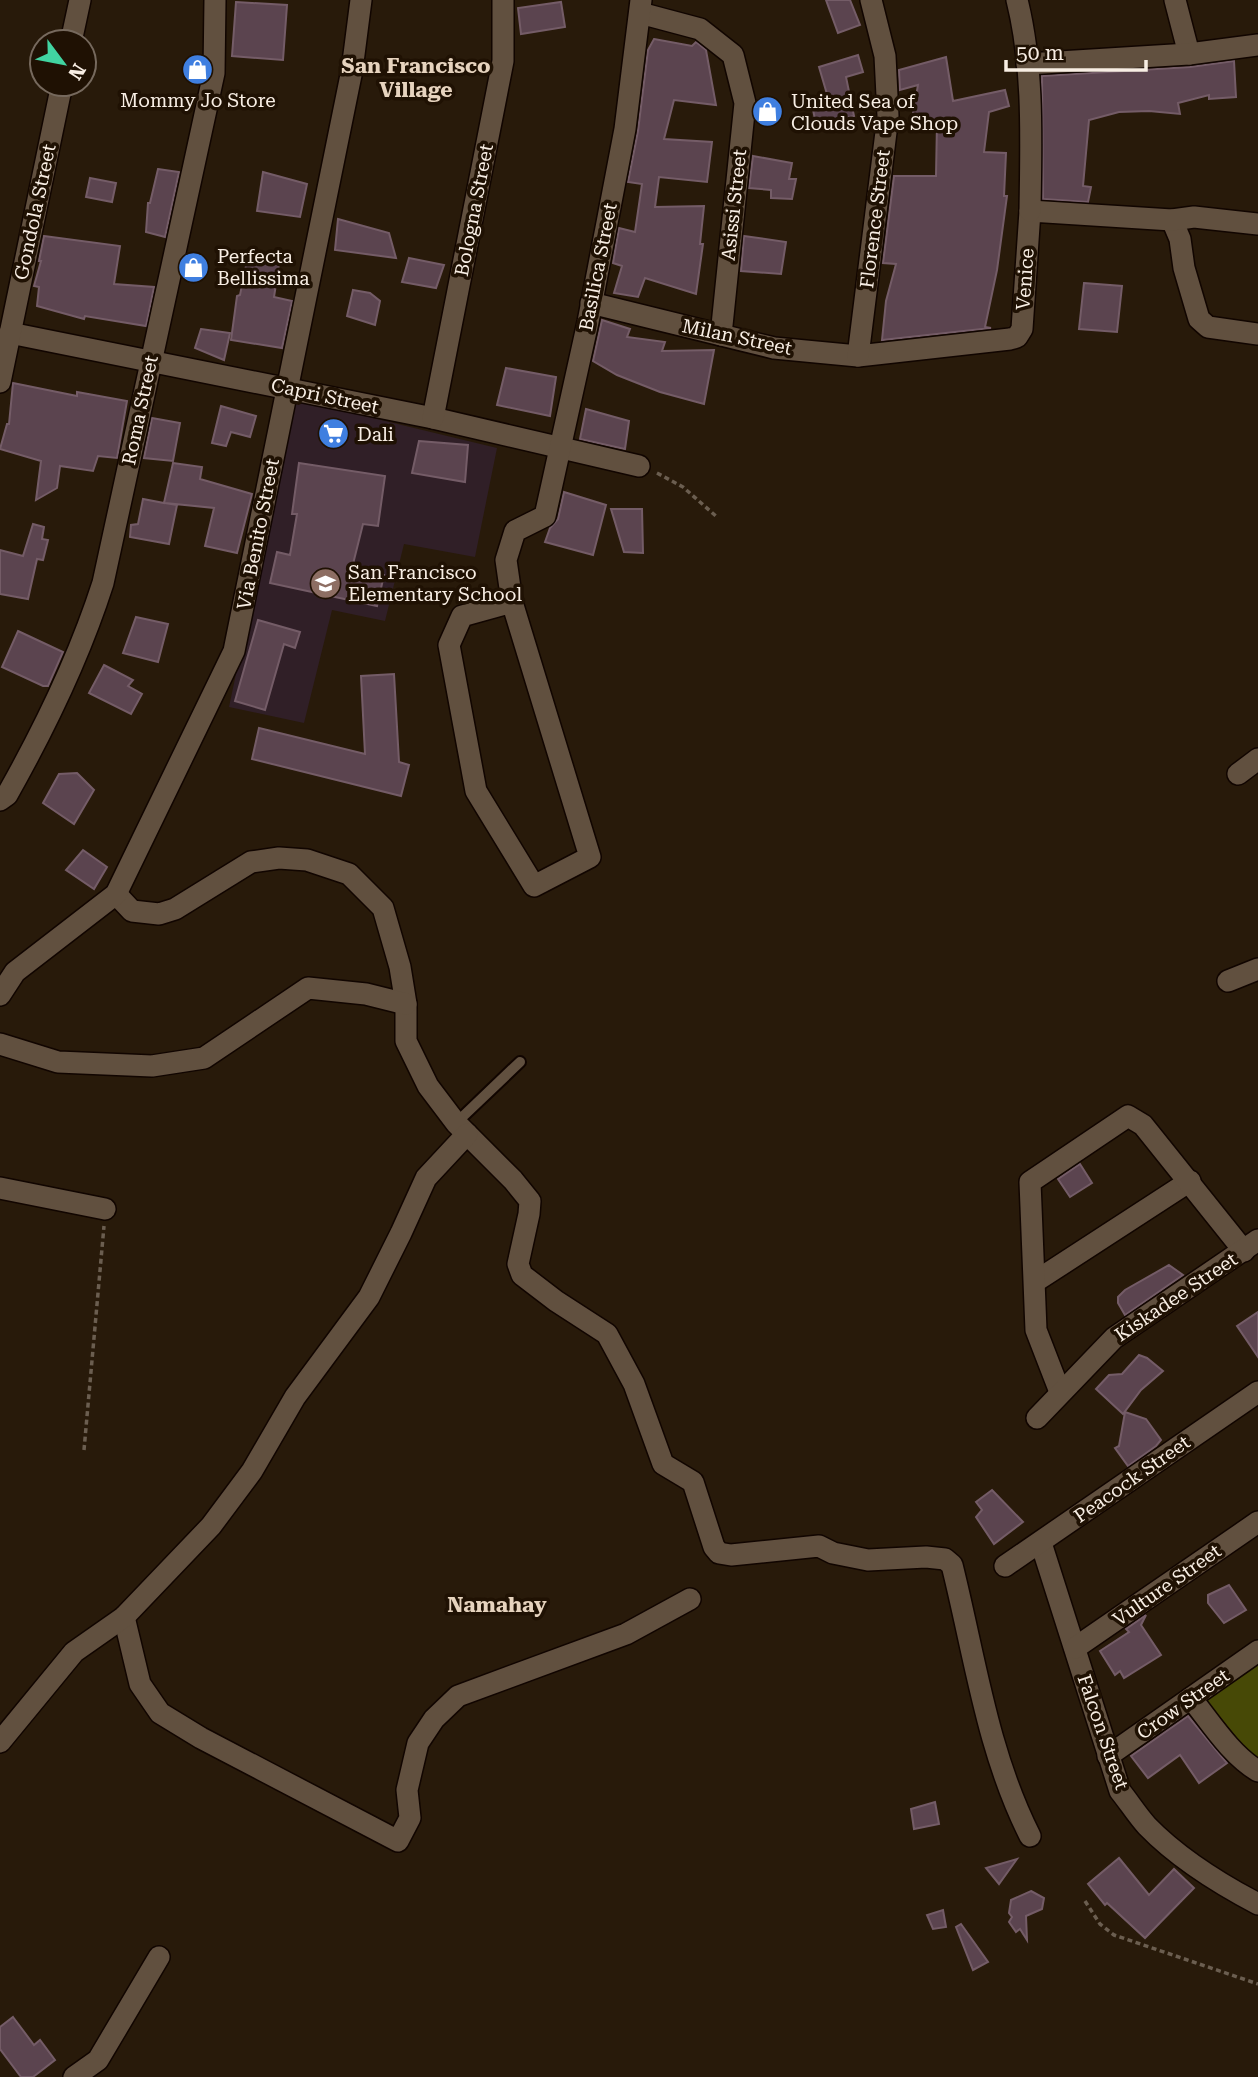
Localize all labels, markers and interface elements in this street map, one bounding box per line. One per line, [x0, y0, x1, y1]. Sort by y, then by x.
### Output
north arrow [28, 28, 98, 98]
scale bar [1006, 28, 1146, 72]
text: 50 m [1016, 41, 1064, 65]
shop icon: Mommy Jo Store [181, 52, 215, 86]
district label: San Francisco Village [341, 54, 491, 102]
text: N [63, 59, 91, 84]
place label: Mommy Jo Store [120, 89, 276, 112]
place label: United Sea of Clouds Vape Shop [791, 90, 958, 135]
shop icon: United Sea of Clouds Vape Shop [751, 95, 785, 129]
street label: Gondola Street [9, 142, 61, 282]
street label: Bologna Street [450, 142, 498, 278]
street label: Asissi Street [717, 148, 751, 262]
street label: Florence Street [855, 148, 895, 290]
street label: Basilica Street [574, 201, 622, 333]
place label: Perfecta Bellissima [217, 245, 310, 290]
street label: Venice [1011, 247, 1039, 311]
shop icon: Perfecta Bellissima [177, 250, 211, 284]
street label: Milan Street [680, 314, 794, 360]
street label: Roma Street [117, 353, 163, 467]
street label: Capri Street [269, 373, 381, 419]
supermarket icon: Dali [317, 417, 351, 451]
place label: Dali [357, 423, 394, 446]
street label: Via Benito Street [232, 456, 284, 612]
place label: San Francisco Elementary School [348, 561, 522, 606]
school or university icon: San Francisco Elementary School [308, 566, 342, 600]
street label: Kiskadee Street [1110, 1248, 1242, 1346]
street label: Peacock Street [1069, 1430, 1195, 1528]
street label: Vulture Street [1108, 1539, 1226, 1631]
district label: Namahay [447, 1593, 547, 1617]
street label: Crow Street [1132, 1664, 1234, 1744]
street label: Falcon Street [1073, 1671, 1133, 1793]

